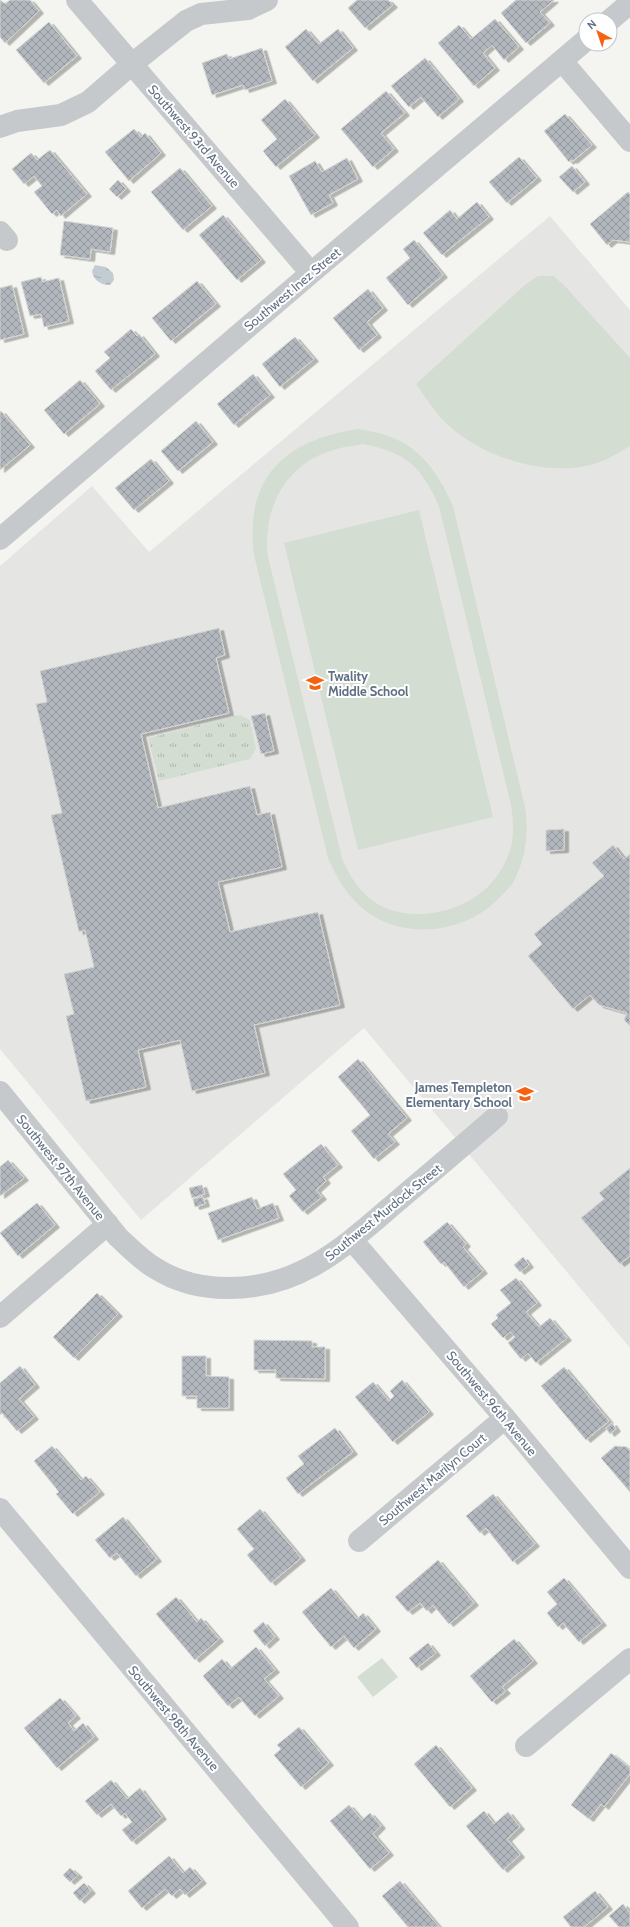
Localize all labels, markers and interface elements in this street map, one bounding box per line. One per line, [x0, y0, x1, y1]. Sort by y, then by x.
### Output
north arrow [578, 12, 618, 52]
text: N [584, 16, 599, 32]
street label: Southwest 93rd Avenue [145, 81, 243, 191]
street label: Southwest Inez Street [240, 244, 344, 334]
place label: Twality Middle School [328, 668, 409, 699]
school or university icon: Twality Middle School [305, 673, 325, 693]
place label: James Templeton Elementary School [405, 1079, 513, 1110]
school or university icon: James Templeton Elementary School [515, 1084, 535, 1104]
street label: Southwest 97th Avenue [14, 1111, 109, 1223]
street label: Southwest Murdock Street [322, 1160, 445, 1264]
street label: Southwest 96th Avenue [443, 1347, 541, 1459]
street label: Southwest Marilyn Court [375, 1429, 489, 1529]
street label: Southwest 98th Avenue [125, 1662, 223, 1774]

